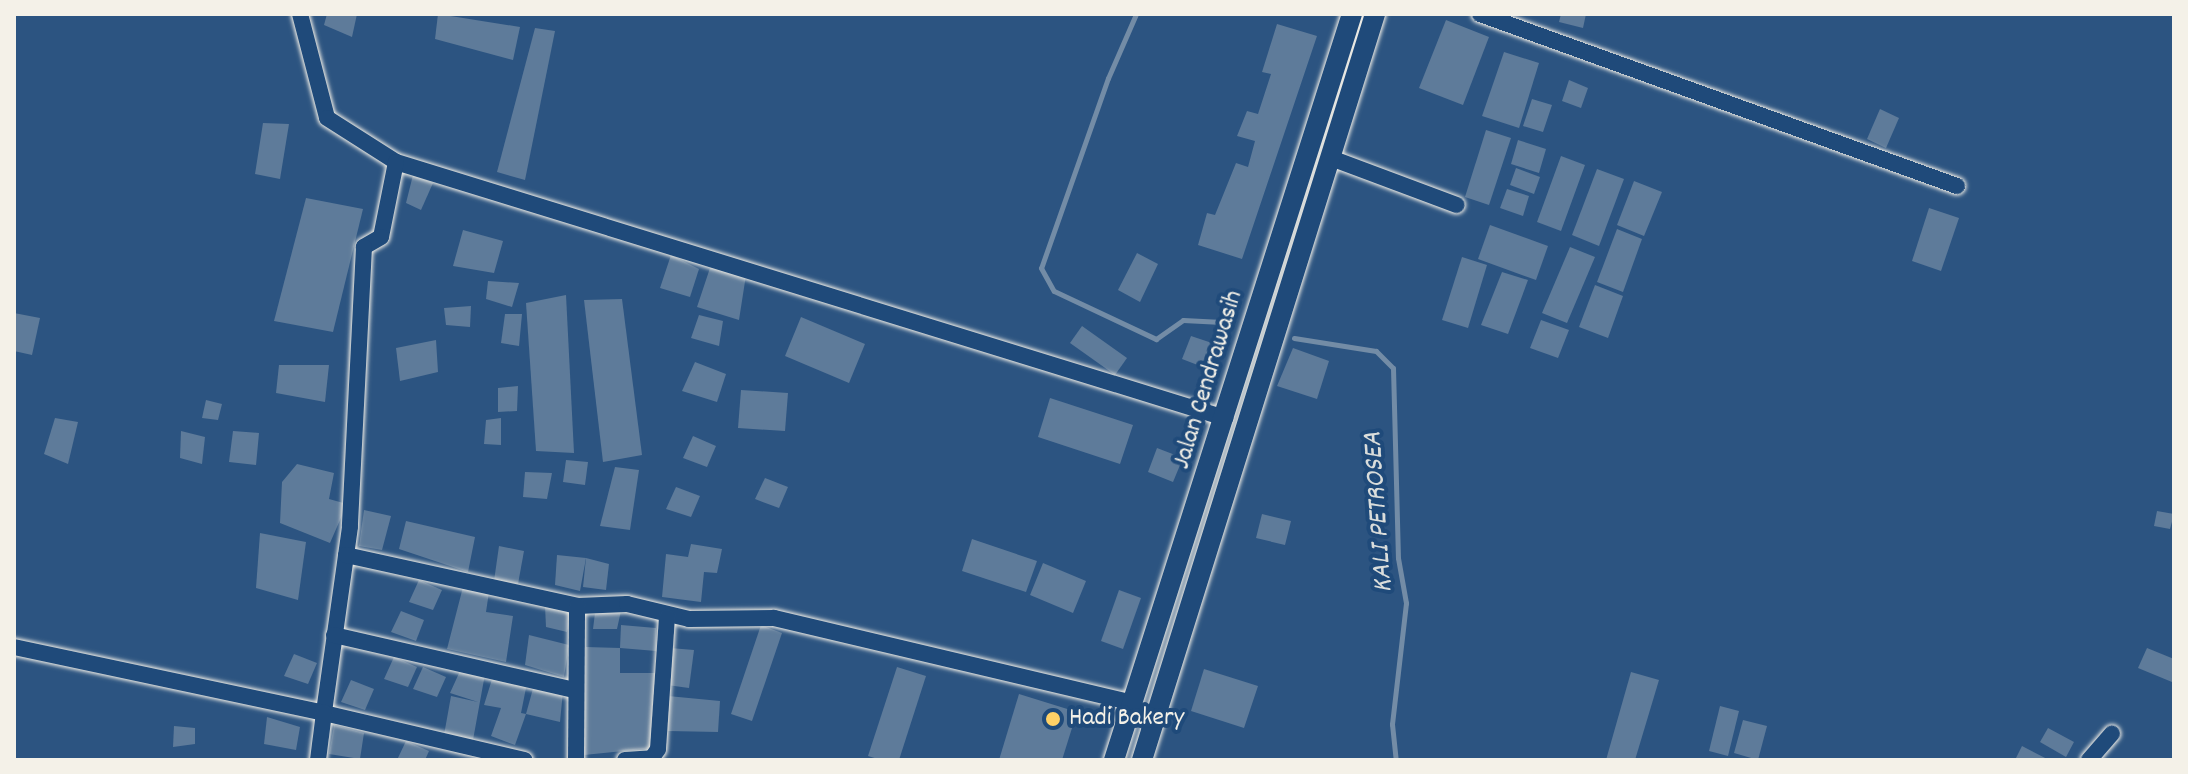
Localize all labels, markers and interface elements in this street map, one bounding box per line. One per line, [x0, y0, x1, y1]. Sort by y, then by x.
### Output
street label: Jalan Cendrawasih [1167, 287, 1251, 473]
water label: KALI PETROSEA [1358, 430, 1402, 594]
place label: Hadi Bakery [1069, 703, 1184, 735]
marker: Hadi Bakery [1044, 710, 1062, 728]

